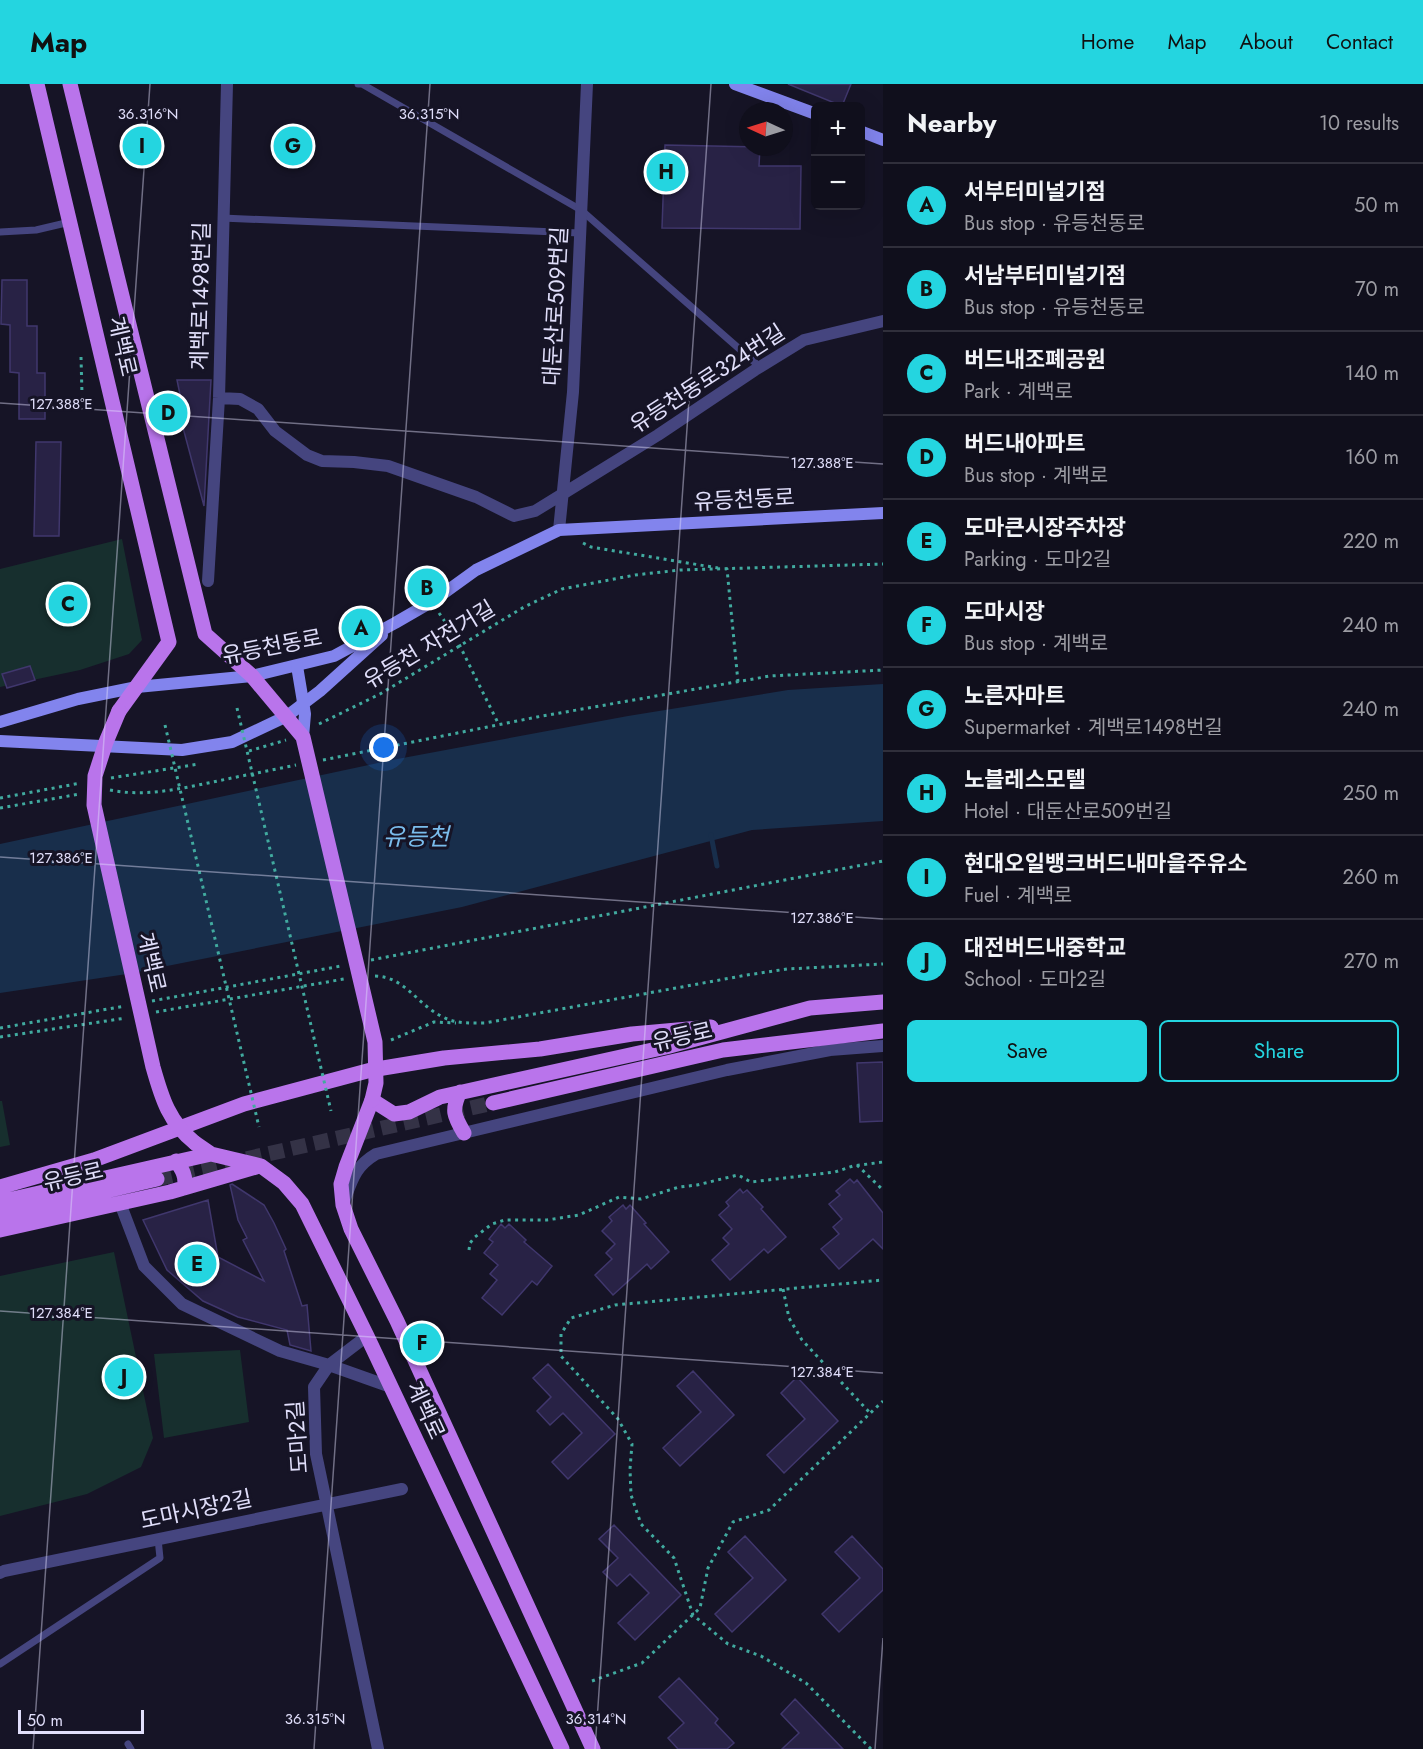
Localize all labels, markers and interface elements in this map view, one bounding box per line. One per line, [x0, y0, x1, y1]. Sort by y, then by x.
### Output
text: Map [30, 22, 87, 63]
text: Home [1081, 27, 1134, 57]
text: Map [1167, 27, 1207, 57]
text: About [1240, 27, 1293, 57]
text: Contact [1326, 27, 1393, 57]
north arrow [739, 102, 793, 156]
map controls [811, 102, 865, 210]
button: + [811, 102, 865, 156]
text: 36.316°N [118, 103, 178, 125]
text: 36.315°N [399, 103, 459, 125]
text: Nearby [907, 104, 996, 142]
text: 10 results [1319, 109, 1399, 138]
pin: I [122, 124, 162, 168]
pin: G [274, 124, 312, 168]
pin: H [646, 150, 686, 194]
button: − [811, 156, 865, 210]
text: 서부터미널기점 [964, 175, 1106, 207]
text: A [919, 191, 934, 220]
text: 50 m [1354, 191, 1399, 220]
text: Bus stop · 유등천동로 [964, 209, 1145, 238]
street label: 계백로1498번길 [183, 221, 217, 371]
street label: 대둔산로509번길 [535, 225, 575, 387]
text: 서남부터미널기점 [964, 259, 1126, 291]
text: B [920, 275, 933, 304]
text: 70 m [1355, 275, 1399, 304]
text: Bus stop · 유등천동로 [964, 293, 1145, 322]
street label: 계백로 [101, 313, 145, 379]
street label: 유등천동로324번길 [623, 316, 791, 440]
text: 버드내조폐공원 [964, 343, 1106, 375]
text: C [919, 359, 934, 388]
text: 140 m [1345, 359, 1399, 388]
text: Park · 계백로 [964, 377, 1073, 406]
pin: D [148, 390, 188, 436]
text: 127.388°E [29, 393, 93, 415]
text: 버드내아파트 [964, 427, 1085, 459]
text: D [919, 443, 934, 472]
text: 160 m [1345, 443, 1399, 472]
text: 127.388°E [790, 452, 854, 474]
text: Bus stop · 계백로 [964, 461, 1108, 490]
street label: 유등천동로 [693, 480, 795, 518]
text: 도마큰시장주차장 [964, 511, 1126, 543]
text: E [920, 527, 933, 556]
text: 220 m [1343, 527, 1399, 556]
text: Parking · 도마2길 [964, 545, 1111, 574]
pin: B [408, 566, 446, 610]
pin: C [48, 582, 88, 626]
street label: 유등천 자전거길 [357, 592, 501, 696]
text: 도마시장 [964, 595, 1045, 627]
pin: A [342, 606, 380, 650]
text: F [921, 611, 932, 640]
text: 240 m [1342, 611, 1399, 640]
street label: 유등천동로 [219, 621, 325, 671]
text: Bus stop · 계백로 [964, 629, 1108, 658]
text: 노른자마트 [964, 679, 1065, 711]
text: G [918, 695, 935, 724]
text: 240 m [1342, 695, 1399, 724]
text: Supermarket · 계백로1498번길 [964, 713, 1223, 742]
your location [369, 733, 398, 762]
text: 노블레스모텔 [964, 763, 1085, 795]
text: H [919, 779, 934, 808]
text: 250 m [1343, 779, 1399, 808]
text: Hotel · 대둔산로509번길 [964, 797, 1172, 826]
water label: 유등천 [383, 819, 452, 854]
text: 127.386°E [29, 847, 93, 869]
text: 현대오일뱅크버드내마을주유소 [964, 847, 1247, 879]
text: I [923, 863, 930, 892]
text: 260 m [1343, 863, 1399, 892]
text: Fuel · 계백로 [964, 881, 1072, 910]
text: 127.386°E [790, 907, 854, 929]
street label: 계백로 [130, 929, 174, 995]
text: 대전버드내중학교 [964, 931, 1126, 963]
text: J [923, 947, 930, 976]
text: 270 m [1344, 947, 1399, 976]
text: School · 도마2길 [964, 965, 1106, 994]
street label: 유등로 [649, 1014, 715, 1058]
button: Save [907, 1020, 1147, 1082]
button: Share [1159, 1020, 1399, 1082]
street label: 유등로 [40, 1154, 106, 1198]
pin: E [178, 1242, 216, 1286]
text: 127.384°E [29, 1302, 93, 1324]
pin: F [402, 1320, 442, 1366]
pin: J [104, 1354, 144, 1400]
text: 127.384°E [790, 1361, 854, 1383]
street label: 계백로 [399, 1376, 453, 1444]
street label: 도마2길 [278, 1399, 316, 1475]
street label: 도마시장2길 [137, 1482, 255, 1536]
scale bar [18, 1707, 144, 1734]
text: 36.315°N [285, 1708, 345, 1730]
text: 36.314°N [566, 1708, 626, 1730]
text: 50 m [27, 1709, 63, 1732]

